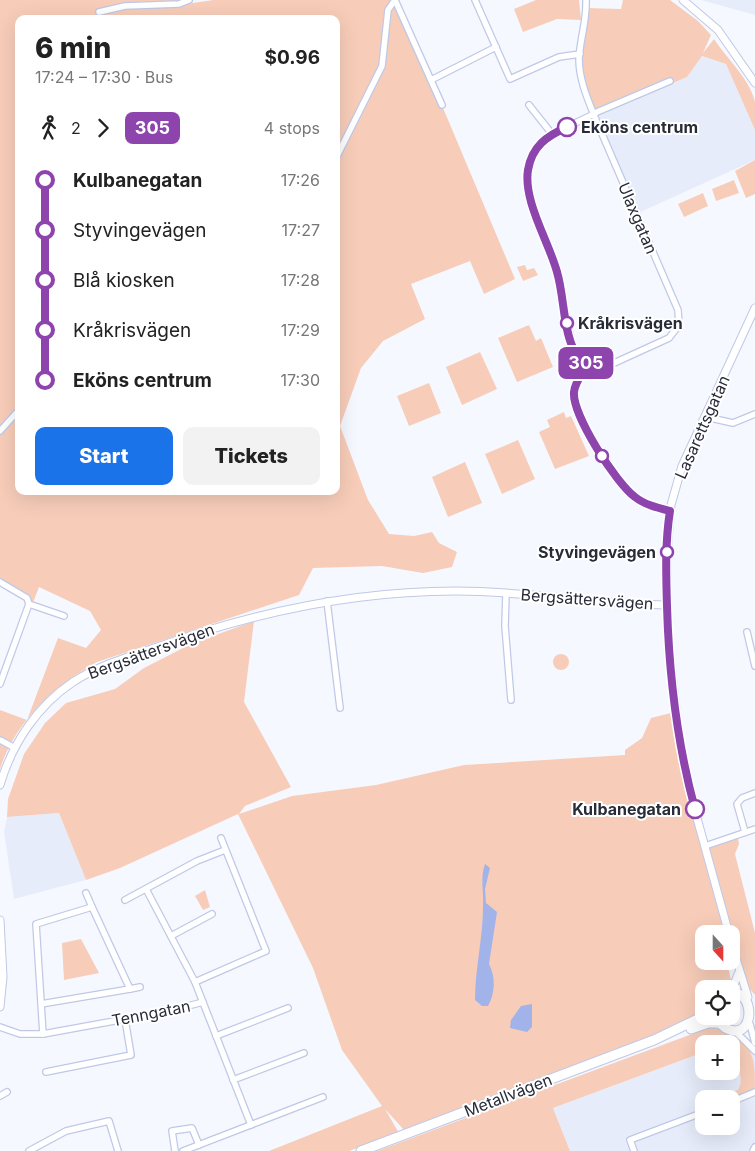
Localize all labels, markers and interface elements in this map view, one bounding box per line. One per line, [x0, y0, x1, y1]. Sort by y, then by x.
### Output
text: 6 min [35, 31, 111, 65]
text: $0.96 [265, 46, 320, 69]
text: 17:24 – 17:30 · Bus [35, 67, 173, 87]
icon: walk [35, 114, 63, 142]
icon: forward [89, 114, 117, 142]
text: 305 [135, 117, 170, 138]
marker: Eköns centrum [557, 117, 577, 137]
place label: Eköns centrum [581, 117, 698, 137]
text: 2 [71, 118, 81, 138]
text: 4 stops [264, 118, 320, 138]
text: Kulbanegatan [73, 169, 202, 192]
text: 17:26 [281, 170, 320, 190]
street label: Ulaxgatan [614, 179, 662, 257]
text: Styvingevägen [73, 219, 207, 242]
text: 17:27 [282, 220, 320, 240]
text: Blå kiosken [73, 269, 175, 292]
text: 17:28 [281, 270, 320, 290]
place label: Kråkrisvägen [578, 313, 683, 333]
marker: Kråkrisvägen [560, 316, 574, 330]
text: Kråkrisvägen [73, 319, 191, 342]
text: 17:29 [281, 320, 320, 340]
line badge: 305 [557, 347, 615, 379]
text: 305 [568, 352, 604, 373]
text: Eköns centrum [73, 369, 212, 392]
text: 17:30 [280, 370, 320, 390]
street label: Lasarettsgatan [670, 372, 734, 482]
button: Start [35, 427, 173, 485]
button: Tickets [183, 427, 320, 485]
unlabelled marker [595, 449, 609, 463]
place label: Styvingevägen [538, 542, 656, 562]
marker: Styvingevägen [660, 545, 674, 559]
street label: Bergsättersvägen [520, 584, 654, 614]
street label: Bergsättersvägen [85, 619, 217, 683]
place label: Kulbanegatan [572, 799, 681, 819]
marker: Kulbanegatan [685, 799, 705, 819]
north arrow [695, 925, 740, 970]
map controls [695, 925, 740, 1135]
button: locate [695, 980, 740, 1025]
street label: Tenngatan [110, 996, 192, 1030]
button: + [695, 1035, 740, 1080]
street label: Metallvägen [461, 1069, 555, 1121]
button: − [695, 1090, 740, 1135]

